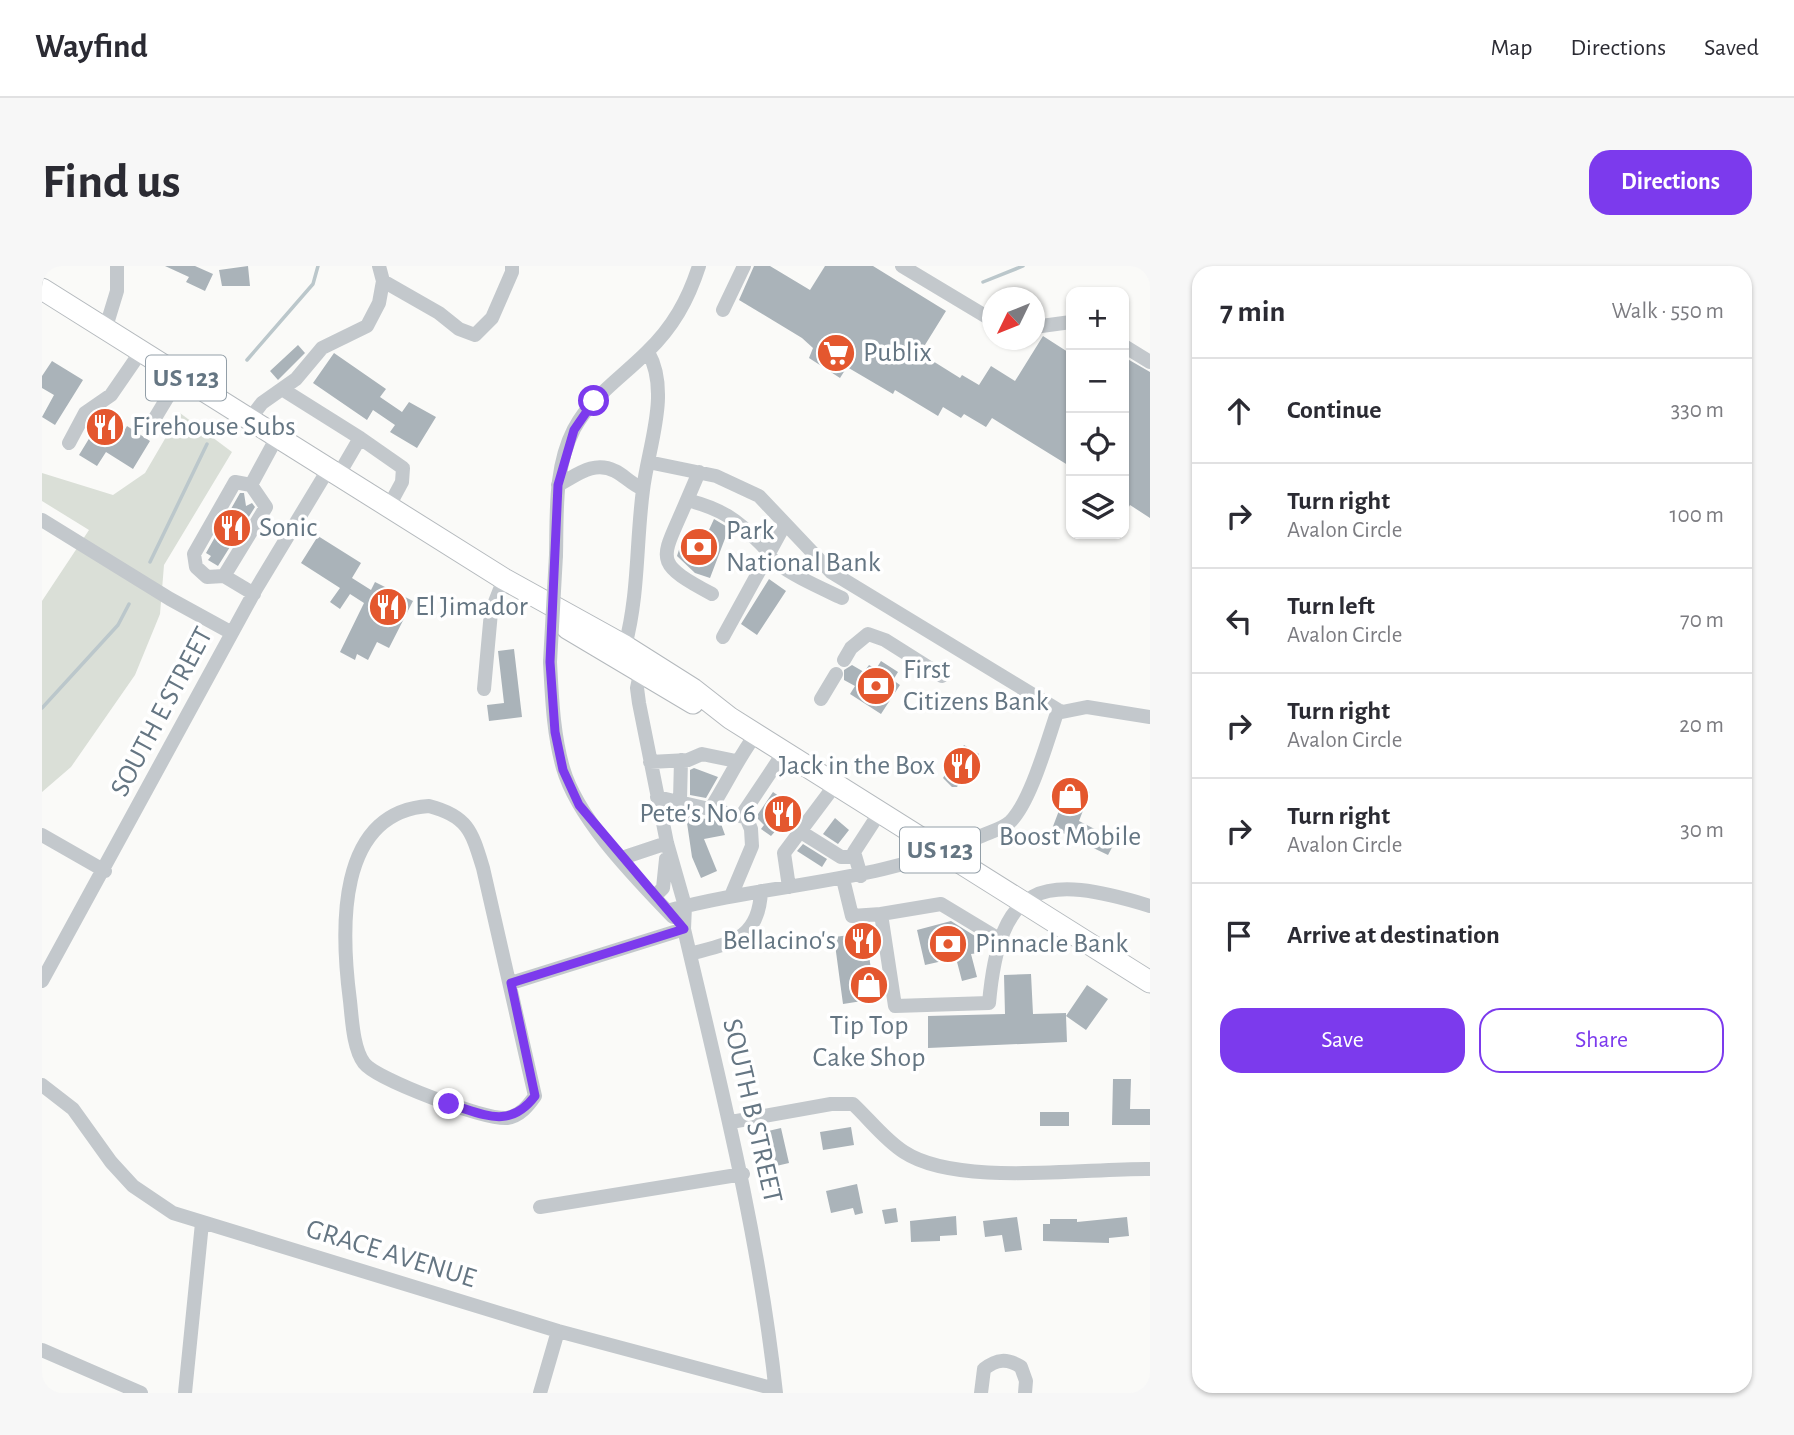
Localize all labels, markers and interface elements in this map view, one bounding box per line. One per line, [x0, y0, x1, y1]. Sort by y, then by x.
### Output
text: Wayfind [35, 31, 148, 64]
text: Map [1490, 36, 1532, 60]
text: Directions [1570, 36, 1666, 60]
text: Saved [1704, 36, 1759, 60]
button: Directions [1589, 150, 1752, 215]
text: Find us [42, 158, 181, 207]
north arrow [982, 287, 1045, 350]
map controls [1066, 287, 1129, 539]
button: + [1066, 287, 1129, 350]
text: 7 min [1220, 297, 1285, 327]
text: Walk · 550 m [1611, 300, 1724, 323]
supermarket icon: Publix [815, 332, 857, 374]
place label: Publix [863, 339, 932, 367]
button: − [1066, 350, 1129, 413]
road number: US 123 [146, 356, 226, 400]
route start [578, 385, 609, 416]
icon: ahead [1220, 392, 1258, 430]
text: Continue [1287, 397, 1382, 423]
text: 330 m [1671, 399, 1724, 422]
restaurant icon: Firehouse Subs [84, 406, 126, 448]
place label: Firehouse Subs [132, 413, 296, 441]
button: locate [1066, 413, 1129, 476]
button: layers [1066, 476, 1129, 539]
text: Turn right [1287, 488, 1390, 514]
icon: right [1220, 497, 1258, 535]
text: 100 m [1670, 504, 1724, 527]
restaurant icon: Sonic [211, 507, 253, 549]
place label: Sonic [259, 514, 317, 542]
place label: Park National Bank [726, 517, 881, 577]
text: Avalon Circle [1287, 519, 1402, 542]
bank icon: Park National Bank [678, 526, 720, 568]
restaurant icon: El Jimador [367, 586, 409, 628]
place label: El Jimador [415, 593, 528, 621]
text: Turn left [1287, 593, 1375, 619]
icon: left [1220, 602, 1258, 640]
text: 70 m [1680, 609, 1724, 632]
street label: SOUTH E STREET [106, 623, 218, 801]
text: Avalon Circle [1287, 624, 1402, 647]
place label: First Citizens Bank [903, 656, 1049, 716]
bank icon: First Citizens Bank [855, 665, 897, 707]
text: Turn right [1287, 698, 1390, 724]
icon: right [1220, 707, 1258, 745]
text: 20 m [1679, 714, 1724, 737]
text: Avalon Circle [1287, 729, 1402, 752]
restaurant icon: Jack in the Box [941, 745, 983, 787]
place label: Jack in the Box [779, 752, 935, 780]
shop icon: Boost Mobile [1049, 775, 1091, 817]
restaurant icon: Pete's No 6 [762, 793, 804, 835]
place label: Pete's No 6 [639, 800, 756, 828]
text: Turn right [1287, 803, 1390, 829]
icon: right [1220, 812, 1258, 850]
text: 30 m [1680, 819, 1724, 842]
place label: Boost Mobile [999, 823, 1141, 851]
road number: US 123 [900, 828, 980, 872]
text: Avalon Circle [1287, 834, 1402, 857]
icon: arrive [1220, 917, 1258, 955]
restaurant icon: Bellacino's [842, 920, 884, 962]
text: Arrive at destination [1287, 922, 1500, 948]
bank icon: Pinnacle Bank [927, 923, 969, 965]
place label: Bellacino's [722, 927, 836, 955]
place label: Pinnacle Bank [975, 930, 1128, 958]
shop icon: Tip Top Cake Shop [848, 964, 890, 1006]
button: Save [1220, 1008, 1465, 1073]
button: Share [1479, 1008, 1724, 1073]
place label: Tip Top Cake Shop [813, 1012, 925, 1072]
street label: SOUTH B STREET [717, 1016, 787, 1206]
route end [433, 1088, 464, 1119]
street label: GRACE AVENUE [303, 1215, 479, 1293]

